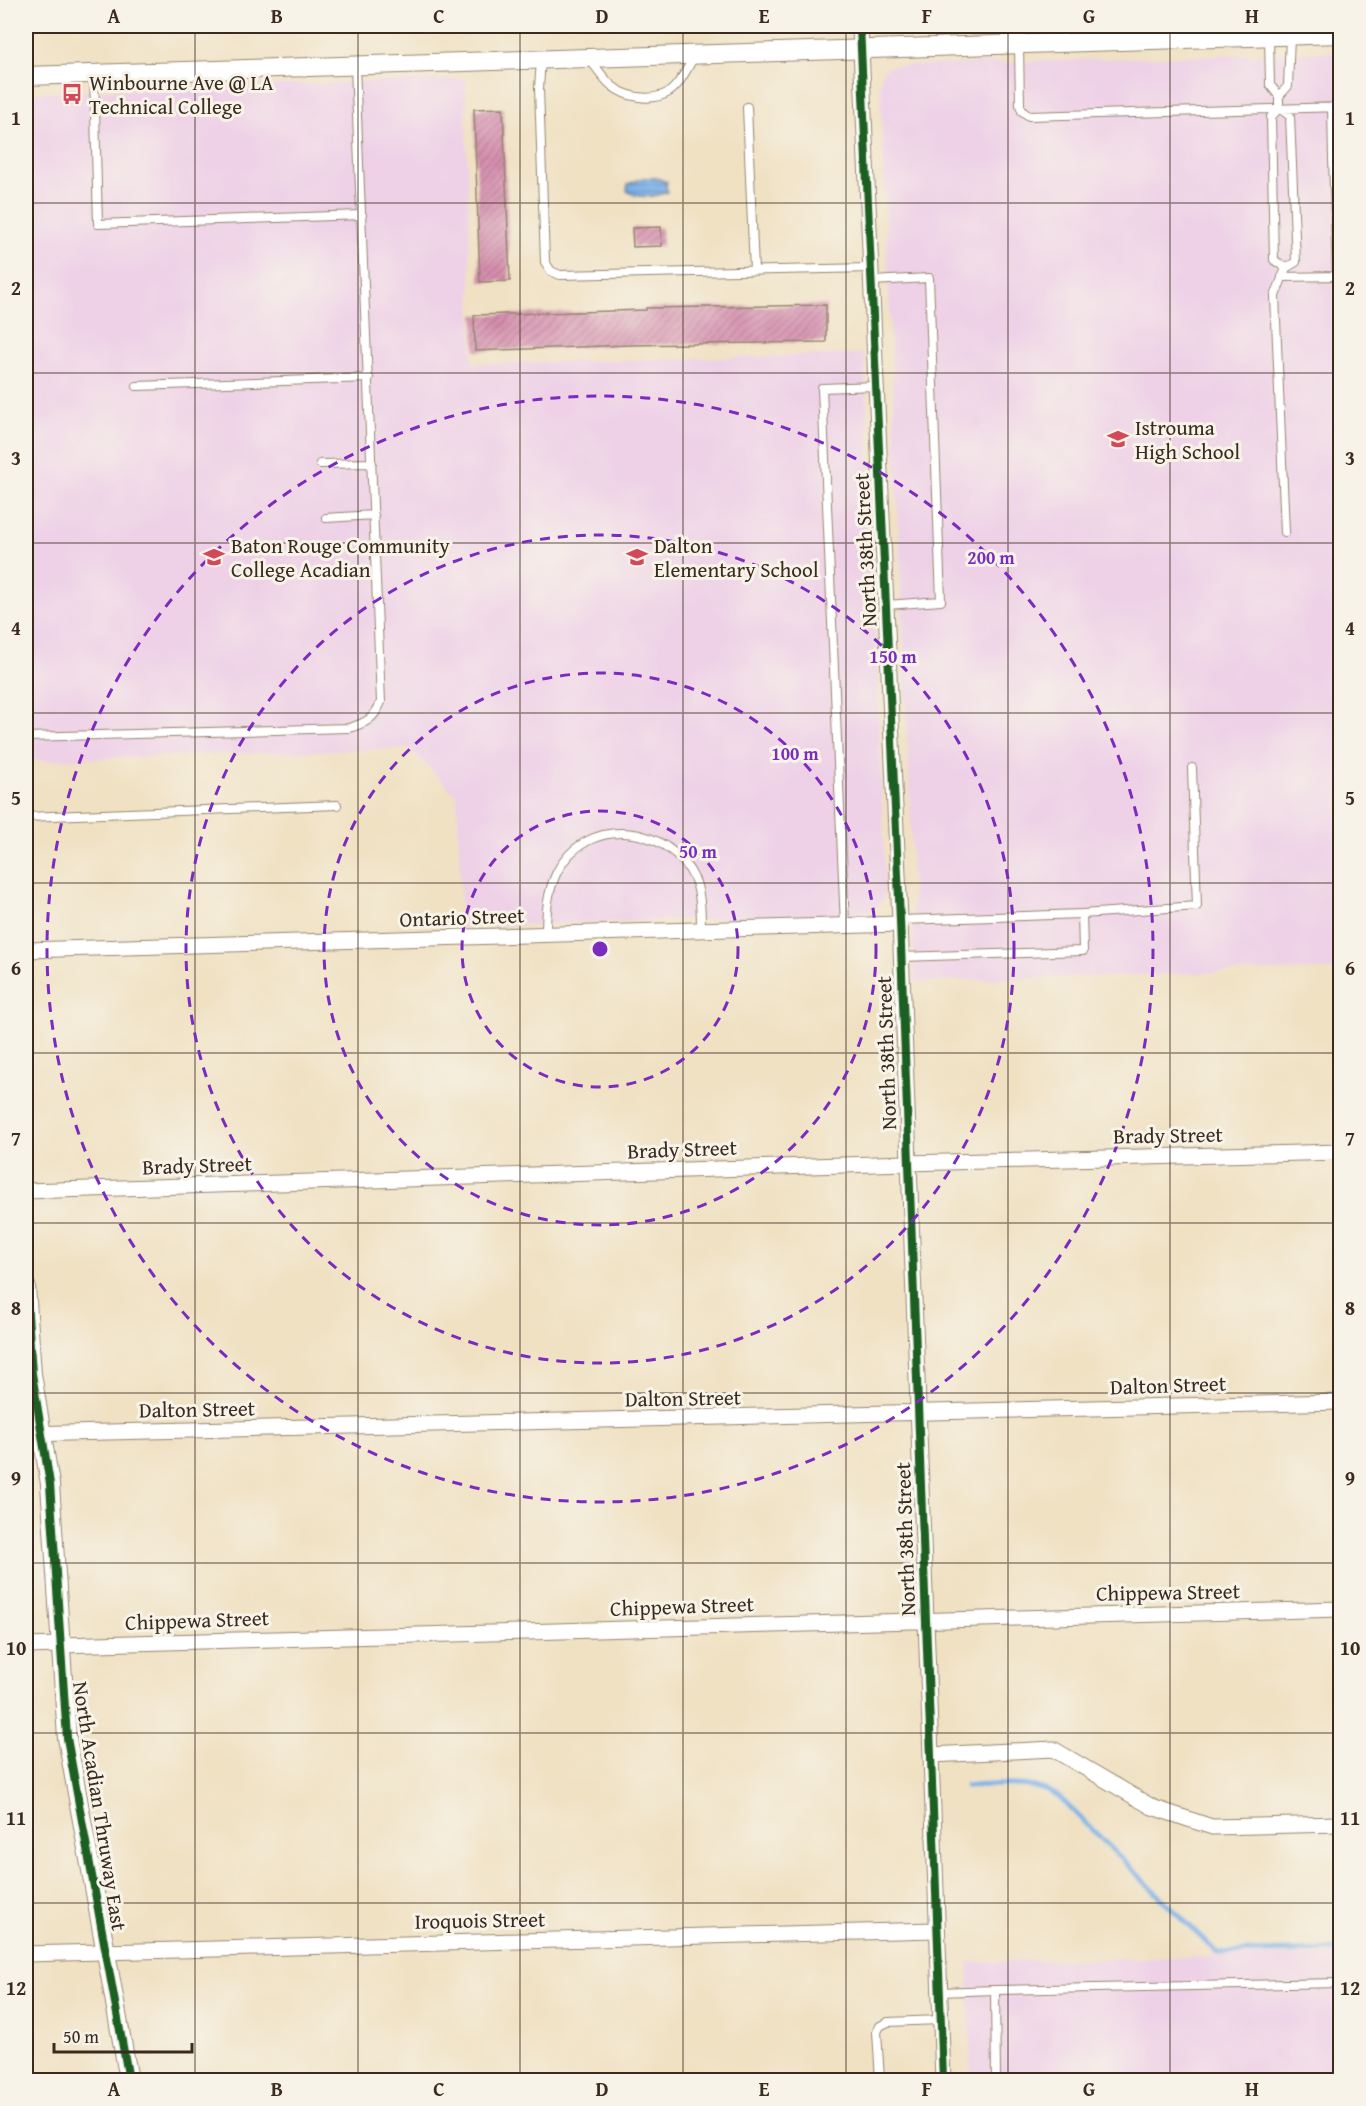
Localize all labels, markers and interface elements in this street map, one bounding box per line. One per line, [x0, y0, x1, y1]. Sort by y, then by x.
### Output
text: A [108, 1, 121, 30]
text: B [271, 1, 283, 30]
text: C [433, 1, 445, 30]
text: D [595, 1, 609, 30]
text: E [759, 1, 770, 30]
text: F [922, 1, 932, 30]
text: G [1083, 1, 1095, 30]
text: H [1245, 1, 1259, 30]
place label: Winbourne Ave @ LA Technical College [89, 67, 274, 122]
bus stop icon: Winbourne Ave @ LA Technical College [60, 82, 84, 106]
text: 1 [11, 103, 21, 132]
text: 1 [1345, 103, 1355, 132]
text: 2 [11, 273, 21, 302]
text: 2 [1345, 273, 1355, 302]
place label: Istrouma High School [1135, 412, 1240, 467]
school or university icon: Istrouma High School [1106, 427, 1130, 451]
text: 3 [11, 443, 21, 472]
text: 3 [1345, 443, 1355, 472]
street label: North 38th Street [845, 472, 885, 628]
place label: Baton Rouge Community College Acadian [231, 530, 450, 585]
place label: Dalton Elementary School [654, 530, 819, 585]
text: 200 m [967, 544, 1015, 571]
school or university icon: Baton Rouge Community College Acadian [202, 545, 226, 569]
school or university icon: Dalton Elementary School [625, 545, 649, 569]
text: 4 [11, 613, 21, 642]
text: 4 [1345, 613, 1355, 642]
text: 150 m [869, 643, 917, 670]
text: 100 m [771, 740, 819, 767]
text: 5 [11, 783, 21, 812]
text: 5 [1345, 783, 1355, 812]
text: 50 m [679, 838, 718, 865]
street label: Ontario Street [399, 899, 526, 935]
centre of rings [590, 939, 610, 959]
text: 6 [11, 953, 21, 982]
text: 6 [1345, 953, 1355, 982]
street label: North 38th Street [868, 975, 904, 1131]
street label: Brady Street [1113, 1119, 1224, 1151]
text: 7 [11, 1123, 21, 1152]
text: 7 [1345, 1123, 1355, 1152]
street label: Brady Street [627, 1132, 738, 1166]
street label: Brady Street [142, 1148, 253, 1182]
text: 8 [11, 1293, 21, 1322]
text: 8 [1345, 1293, 1355, 1322]
street label: Dalton Street [1109, 1367, 1227, 1403]
street label: Dalton Street [625, 1381, 742, 1415]
street label: Dalton Street [139, 1392, 256, 1426]
street label: North 38th Street [887, 1461, 923, 1617]
text: 9 [11, 1463, 21, 1492]
text: 9 [1345, 1463, 1355, 1492]
street label: Chippewa Street [1096, 1575, 1241, 1609]
street label: Chippewa Street [610, 1588, 755, 1624]
street label: Chippewa Street [125, 1602, 270, 1638]
text: 10 [6, 1633, 26, 1662]
text: 10 [1340, 1633, 1360, 1662]
street label: North Acadian Thruway East [65, 1679, 135, 1933]
text: 11 [6, 1803, 26, 1832]
text: 11 [1340, 1803, 1360, 1832]
street label: Iroquois Street [414, 1903, 546, 1937]
text: 12 [6, 1973, 26, 2002]
text: 12 [1340, 1973, 1360, 2002]
scale bar [54, 2016, 192, 2054]
text: 50 m [63, 2023, 99, 2050]
text: A [108, 2074, 121, 2103]
text: B [271, 2074, 283, 2103]
text: C [433, 2074, 445, 2103]
text: D [595, 2074, 609, 2103]
text: E [759, 2074, 770, 2103]
text: F [922, 2074, 932, 2103]
text: G [1083, 2074, 1095, 2103]
text: H [1245, 2074, 1259, 2103]

